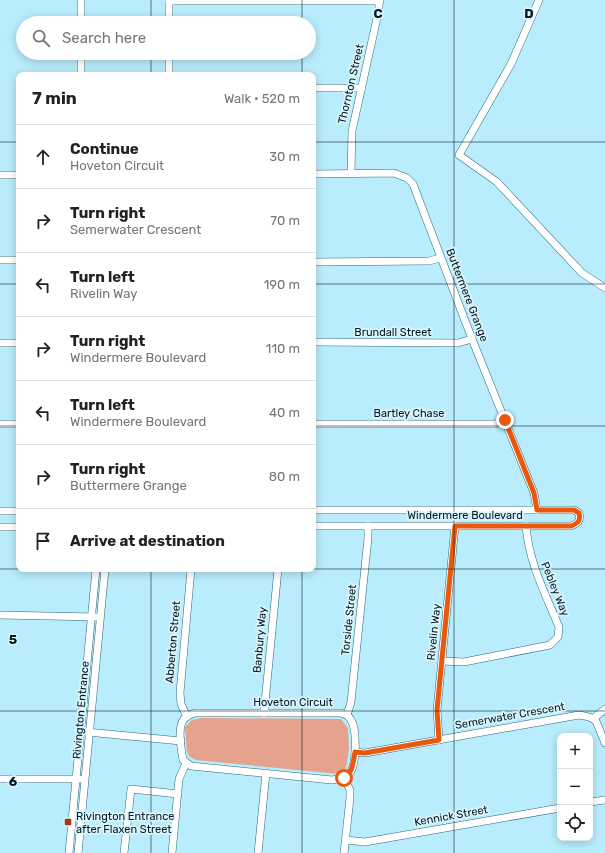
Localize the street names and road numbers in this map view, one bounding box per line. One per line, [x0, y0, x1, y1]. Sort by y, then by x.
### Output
street label: Thornton Street [335, 42, 367, 125]
street label: Buttermere Grange [443, 247, 491, 343]
street label: Brundall Street [354, 326, 432, 339]
street label: Bartley Chase [374, 407, 444, 420]
street label: Windermere Boulevard [407, 509, 523, 522]
street label: Pebley Way [538, 560, 572, 618]
street label: Torside Street [339, 583, 359, 656]
street label: Abberton Street [163, 600, 183, 684]
street label: Rivelin Way [425, 603, 443, 661]
street label: Banbury Way [251, 606, 269, 674]
street label: Rivington Entrance [70, 660, 92, 760]
street label: Hoveton Circuit [253, 696, 334, 709]
street label: Semerwater Crescent [454, 700, 567, 732]
street label: Kennick Street [413, 803, 490, 829]

